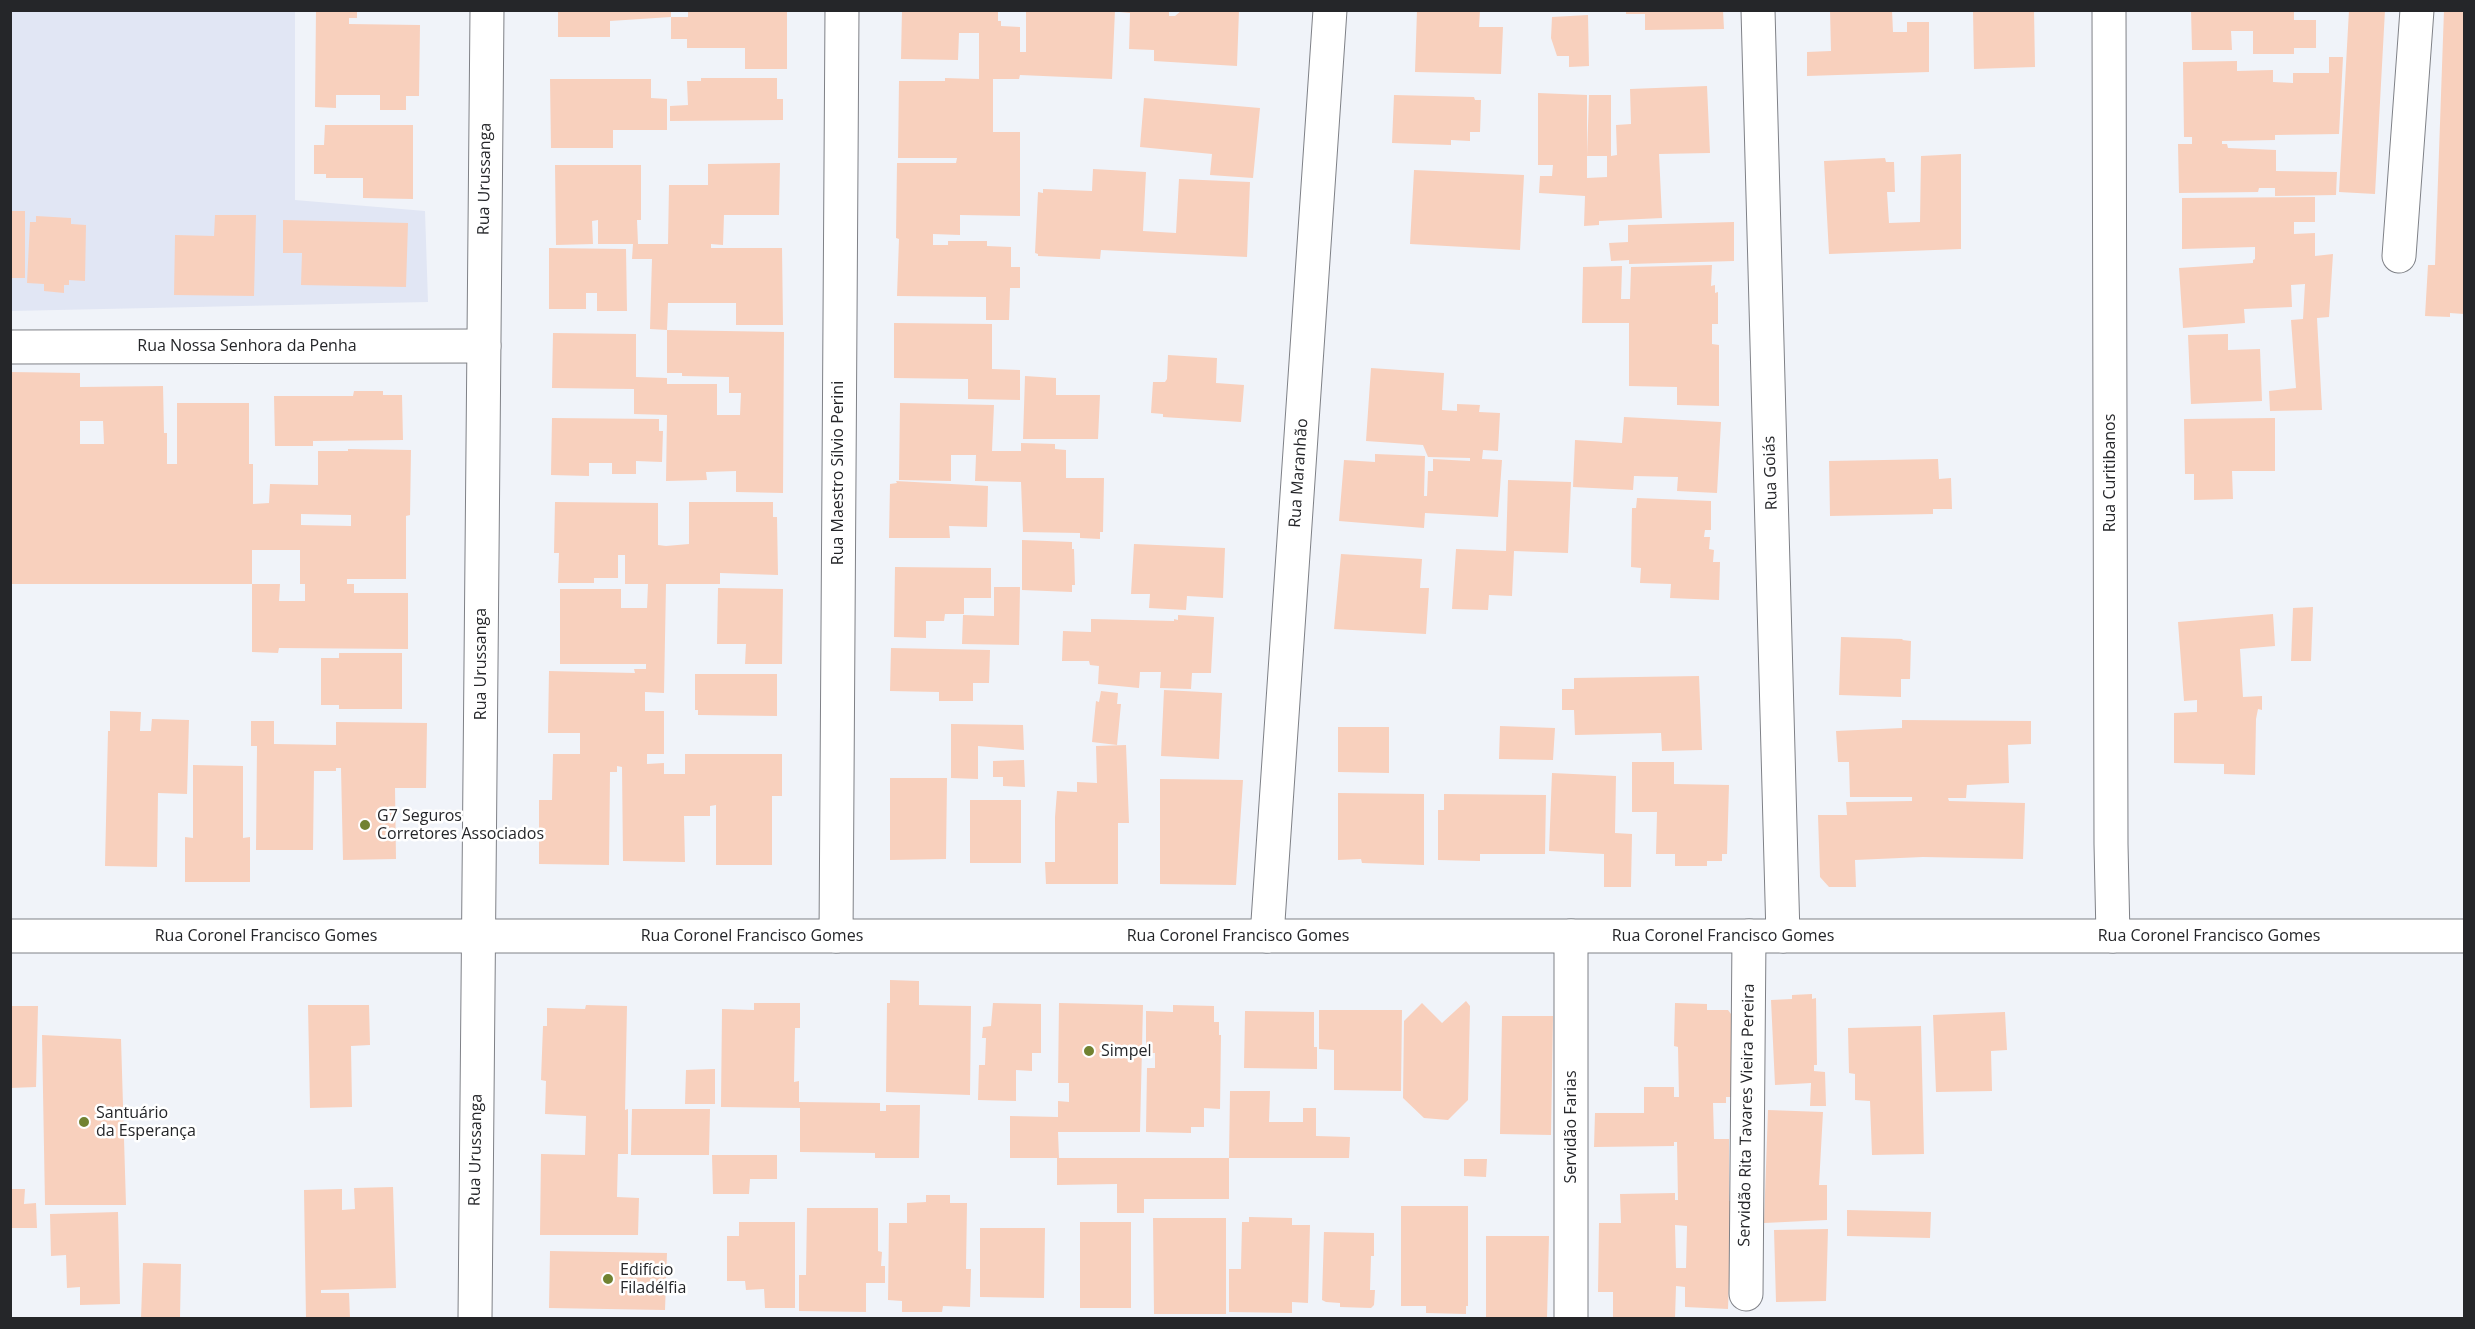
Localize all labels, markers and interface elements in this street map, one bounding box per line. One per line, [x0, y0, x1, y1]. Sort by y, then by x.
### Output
street label: Rua Urussanga [474, 123, 496, 235]
street label: Rua Nossa Senhora da Penha [137, 336, 357, 356]
street label: Rua Maestro Sílvio Perini [828, 381, 848, 565]
street label: Rua Curitibanos [2100, 414, 2120, 532]
street label: Rua Maranhão [1286, 418, 1312, 528]
street label: Rua Goiás [1760, 435, 1782, 511]
street label: Rua Urussanga [471, 608, 491, 720]
place label: G7 Seguros Corretores Associados [377, 806, 544, 844]
marker: G7 Seguros Corretores Associados [358, 818, 372, 832]
street label: Rua Coronel Francisco Gomes [155, 926, 377, 946]
street label: Rua Coronel Francisco Gomes [641, 926, 863, 946]
street label: Rua Coronel Francisco Gomes [1127, 926, 1349, 946]
street label: Rua Coronel Francisco Gomes [1612, 926, 1834, 946]
street label: Rua Coronel Francisco Gomes [2098, 926, 2320, 946]
street label: Servidão Rita Tavares Vieira Pereira [1735, 983, 1759, 1247]
place label: Simpel [1101, 1041, 1151, 1061]
marker: Simpel [1082, 1044, 1096, 1058]
street label: Servidão Farias [1561, 1070, 1581, 1184]
street label: Rua Urussanga [465, 1094, 487, 1206]
place label: Santuário da Esperança [96, 1103, 196, 1141]
marker: Santuário da Esperança [77, 1115, 91, 1129]
place label: Edifício Filadélfia [620, 1260, 686, 1298]
marker: Edifício Filadélfia [601, 1272, 615, 1286]

